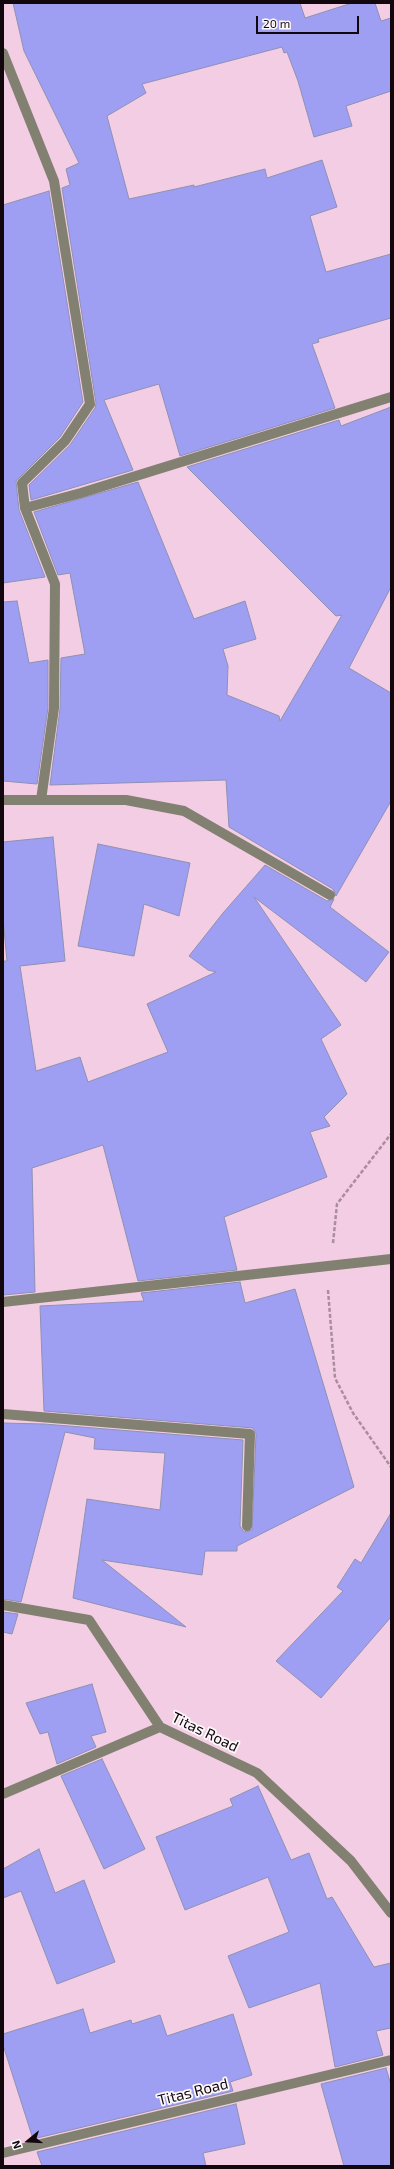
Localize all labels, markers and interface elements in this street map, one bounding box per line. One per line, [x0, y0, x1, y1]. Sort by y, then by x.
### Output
scale bar [258, 8, 361, 34]
text: 20 m [263, 16, 290, 30]
street label: Titas Road [169, 1708, 241, 1756]
street label: Titas Road [156, 2075, 230, 2109]
north arrow [8, 2121, 48, 2161]
text: N [9, 2139, 24, 2151]

